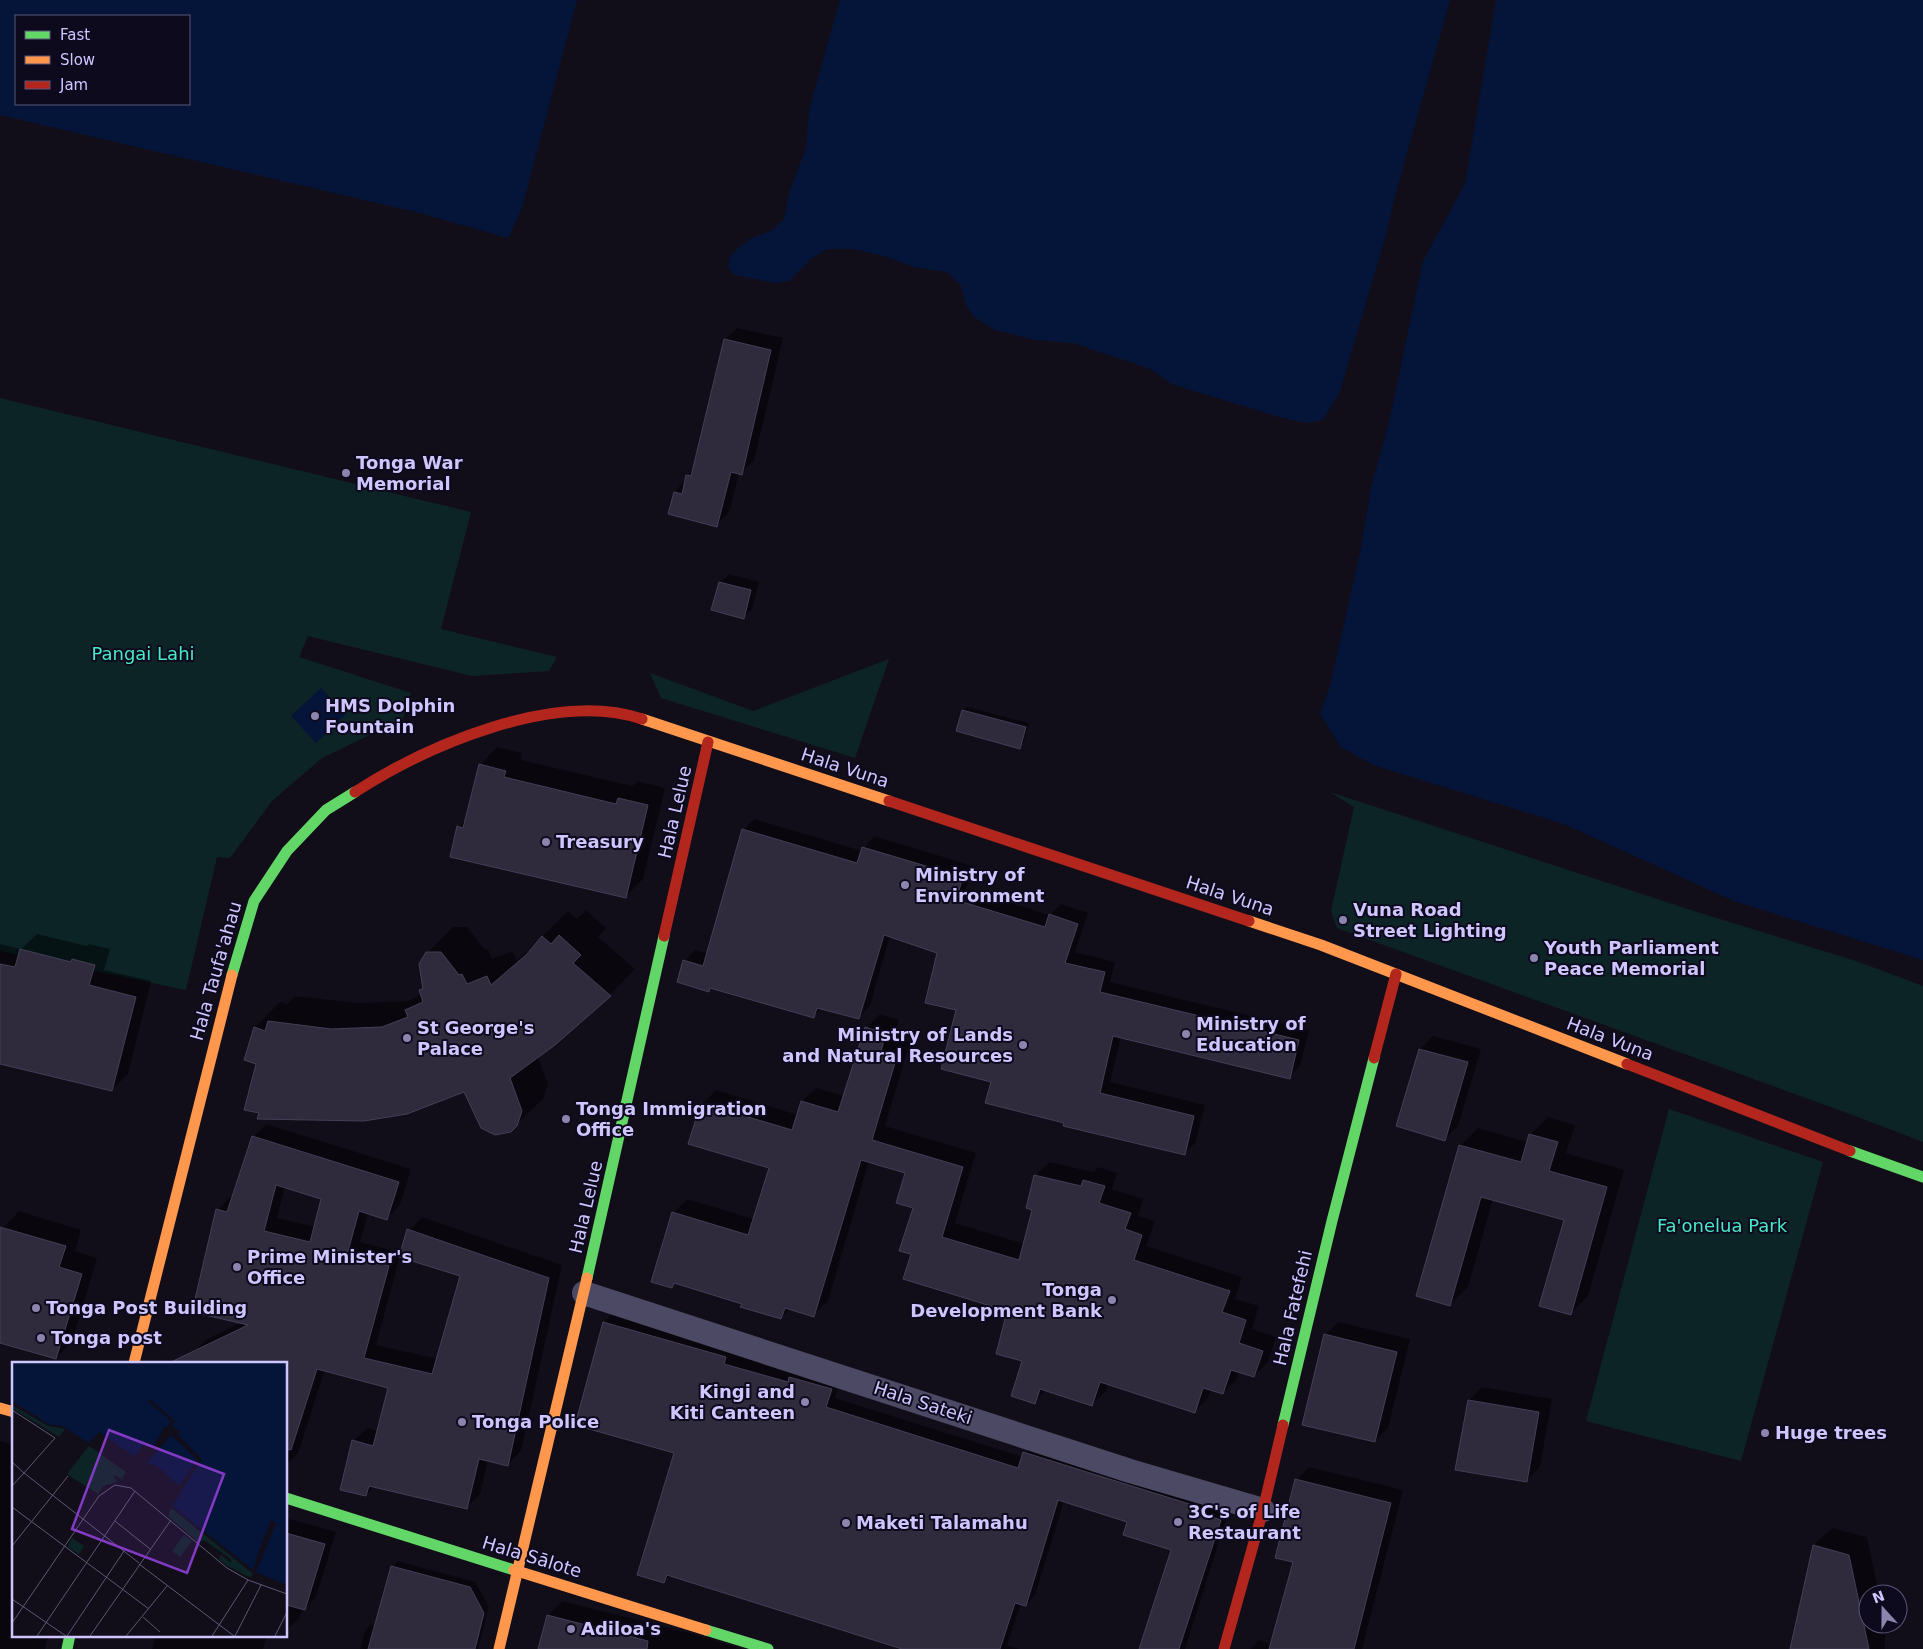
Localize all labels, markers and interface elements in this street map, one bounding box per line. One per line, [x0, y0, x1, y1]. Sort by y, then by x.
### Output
legend [15, 15, 190, 105]
text: Fast [60, 26, 90, 44]
text: Slow [60, 51, 95, 69]
text: Jam [59, 76, 88, 94]
place label: Tonga War Memorial [356, 452, 463, 494]
marker: Tonga War Memorial [340, 467, 352, 479]
park label: Pangai Lahi [91, 643, 195, 664]
place label: HMS Dolphin Fountain [325, 695, 455, 737]
marker: HMS Dolphin Fountain [309, 710, 321, 722]
street label: Hala Vuna [799, 743, 892, 792]
street label: Hala Lelue [654, 763, 695, 860]
place label: Treasury [556, 831, 644, 852]
marker: Treasury [540, 836, 552, 848]
place label: Ministry of Environment [915, 864, 1045, 906]
street label: Hala Vuna [1184, 871, 1277, 920]
marker: Ministry of Environment [899, 879, 911, 891]
street label: Hala Taufa'ahau [186, 899, 245, 1043]
place label: Vuna Road Street Lighting [1353, 899, 1507, 941]
marker: Vuna Road Street Lighting [1337, 914, 1349, 926]
place label: Youth Parliament Peace Memorial [1543, 937, 1719, 979]
marker: Youth Parliament Peace Memorial [1528, 952, 1540, 964]
street label: Hala Vuna [1564, 1012, 1657, 1065]
place label: Ministry of Education [1196, 1013, 1306, 1055]
place label: St George's Palace [417, 1017, 534, 1059]
place label: Ministry of Lands and Natural Resources [782, 1024, 1013, 1066]
marker: Ministry of Education [1180, 1028, 1192, 1040]
marker: St George's Palace [401, 1032, 413, 1044]
marker: Ministry of Lands and Natural Resources [1017, 1039, 1029, 1051]
place label: Tonga Immigration Office [576, 1098, 767, 1140]
marker: Tonga Immigration Office [560, 1113, 572, 1125]
street label: Hala Lelue [565, 1158, 606, 1255]
park label: Fa'onelua Park [1657, 1215, 1788, 1236]
place label: Prime Minister's Office [247, 1246, 412, 1288]
street label: Hala Fatefehi [1269, 1248, 1316, 1368]
marker: Prime Minister's Office [231, 1261, 243, 1273]
place label: Tonga Development Bank [910, 1279, 1103, 1321]
marker: Tonga Development Bank [1106, 1294, 1118, 1306]
place label: Tonga Post Building [46, 1297, 247, 1318]
marker: Tonga Post Building [30, 1302, 42, 1314]
place label: Tonga post [51, 1327, 162, 1348]
marker: Tonga post [35, 1332, 47, 1344]
inset map [12, 1362, 288, 1636]
street label: Hala Sateki [871, 1377, 975, 1428]
place label: Kingi and Kiti Canteen [670, 1381, 795, 1423]
marker: Kingi and Kiti Canteen [799, 1396, 811, 1408]
place label: Tonga Police [472, 1411, 599, 1432]
marker: Tonga Police [456, 1416, 468, 1428]
place label: Huge trees [1775, 1422, 1887, 1443]
marker: Huge trees [1759, 1427, 1771, 1439]
place label: 3C's of Life Restaurant [1188, 1501, 1301, 1543]
place label: Maketi Talamahu [856, 1512, 1028, 1533]
marker: 3C's of Life Restaurant [1172, 1516, 1184, 1528]
marker: Maketi Talamahu [840, 1517, 852, 1529]
street label: Hala Sālote [480, 1531, 584, 1582]
north arrow [1858, 1584, 1908, 1634]
text: N [1870, 1587, 1887, 1606]
place label: Adiloa's [581, 1618, 661, 1639]
marker: Adiloa's [565, 1623, 577, 1635]

